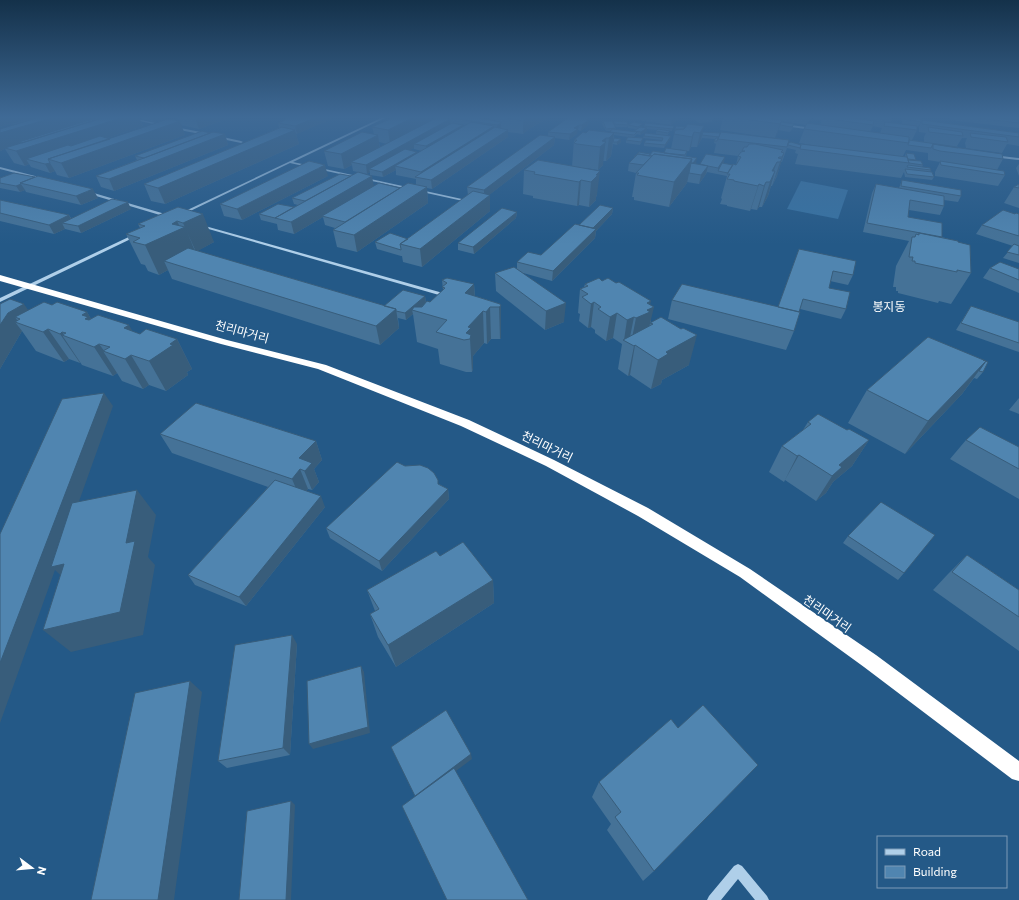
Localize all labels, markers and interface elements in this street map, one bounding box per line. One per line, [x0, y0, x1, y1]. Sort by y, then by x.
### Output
district label: 봉지동 [872, 299, 906, 313]
street label: 천리마거리 [214, 317, 271, 345]
street label: 천리마거리 [520, 428, 575, 464]
street label: 천리마거리 [801, 592, 854, 635]
legend [877, 836, 1007, 888]
text: Road [913, 844, 941, 858]
north arrow [12, 848, 52, 888]
text: Building [913, 864, 957, 878]
text: N [35, 865, 49, 877]

